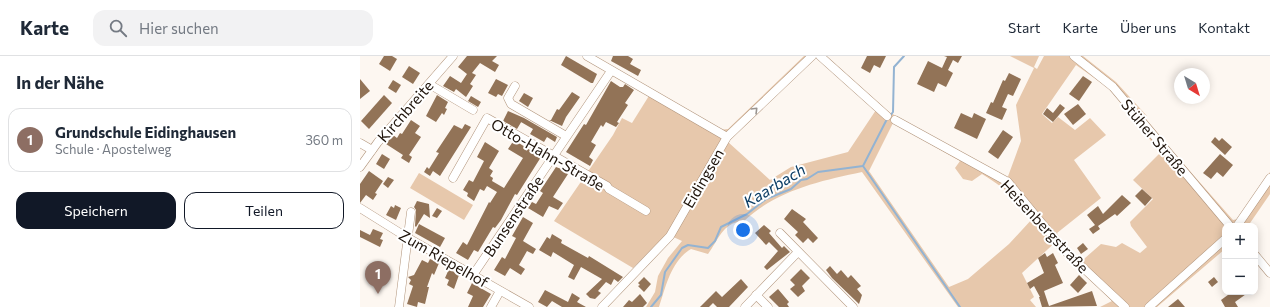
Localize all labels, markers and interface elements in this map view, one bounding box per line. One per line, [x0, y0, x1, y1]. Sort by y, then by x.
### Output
search box [93, 10, 373, 46]
text: Karte [20, 16, 69, 39]
icon: search [107, 17, 129, 39]
text: Hier suchen [139, 19, 219, 37]
text: Start [1008, 19, 1041, 36]
text: Karte [1063, 19, 1098, 36]
text: Über uns [1120, 19, 1176, 36]
text: Kontakt [1198, 19, 1250, 36]
north arrow [1174, 68, 1210, 104]
text: In der Nähe [16, 72, 104, 93]
street label: Kirchbreite [373, 76, 437, 146]
street label: Stüher Straße [1118, 95, 1192, 179]
one-way arrow [750, 107, 758, 115]
street label: Otto-Hahn-Straße [488, 114, 608, 194]
text: Grundschule Eidinghausen [55, 123, 236, 141]
text: 1 [27, 132, 33, 148]
text: 360 m [305, 132, 343, 148]
text: Schule · Apostelweg [55, 141, 172, 157]
street label: Eidingsen [679, 145, 727, 211]
water label: Kaarbach [740, 159, 808, 211]
street label: Bunsenstraße [479, 172, 547, 260]
street label: Heisenbergstraße [997, 176, 1093, 276]
button: Speichern [16, 192, 176, 229]
button: Teilen [184, 192, 344, 229]
your location [733, 220, 753, 240]
map controls [1222, 223, 1258, 295]
button: + [1222, 223, 1258, 259]
street label: Zum Riepelhof [396, 225, 492, 291]
button: − [1222, 259, 1258, 295]
pin: 1 [365, 261, 391, 294]

